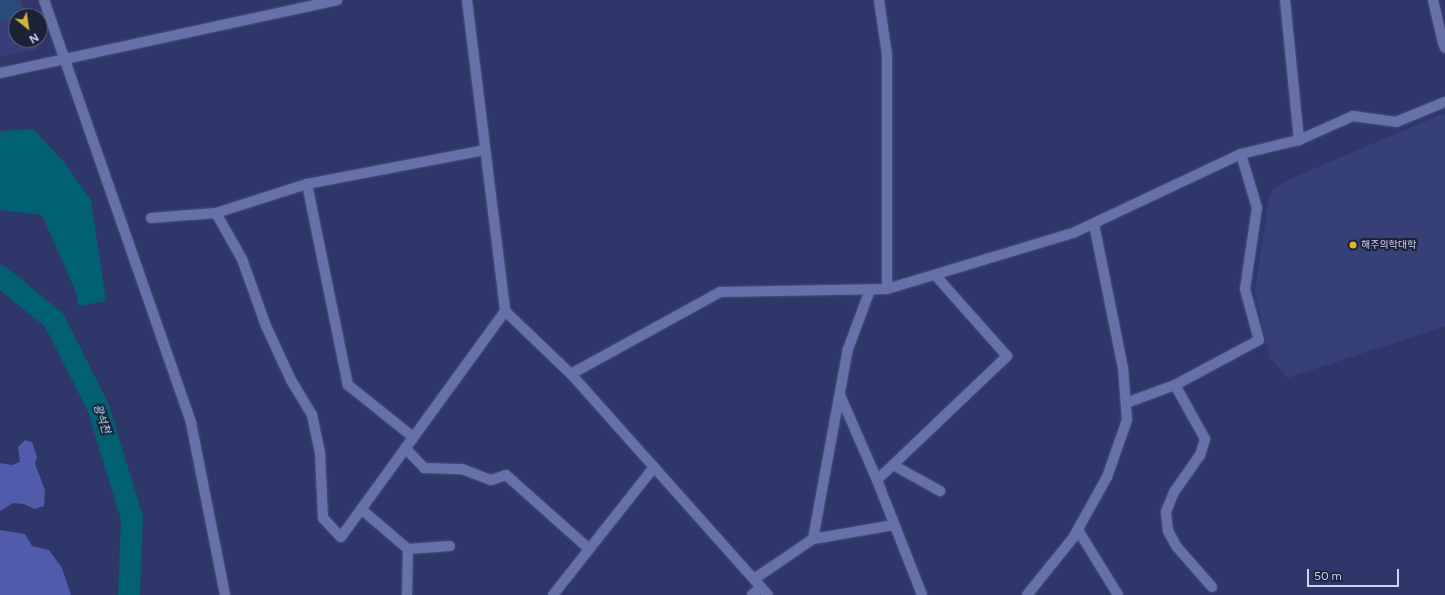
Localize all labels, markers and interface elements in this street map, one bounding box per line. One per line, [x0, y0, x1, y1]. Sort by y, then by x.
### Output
north arrow [8, 8, 48, 48]
text: N [27, 30, 41, 46]
place label: 해주의학대학 [1361, 239, 1416, 251]
marker: 해주의학대학 [1348, 240, 1358, 250]
water label: 광석천 [90, 402, 112, 436]
scale bar [1309, 561, 1401, 587]
text: 50 m [1314, 569, 1342, 583]

